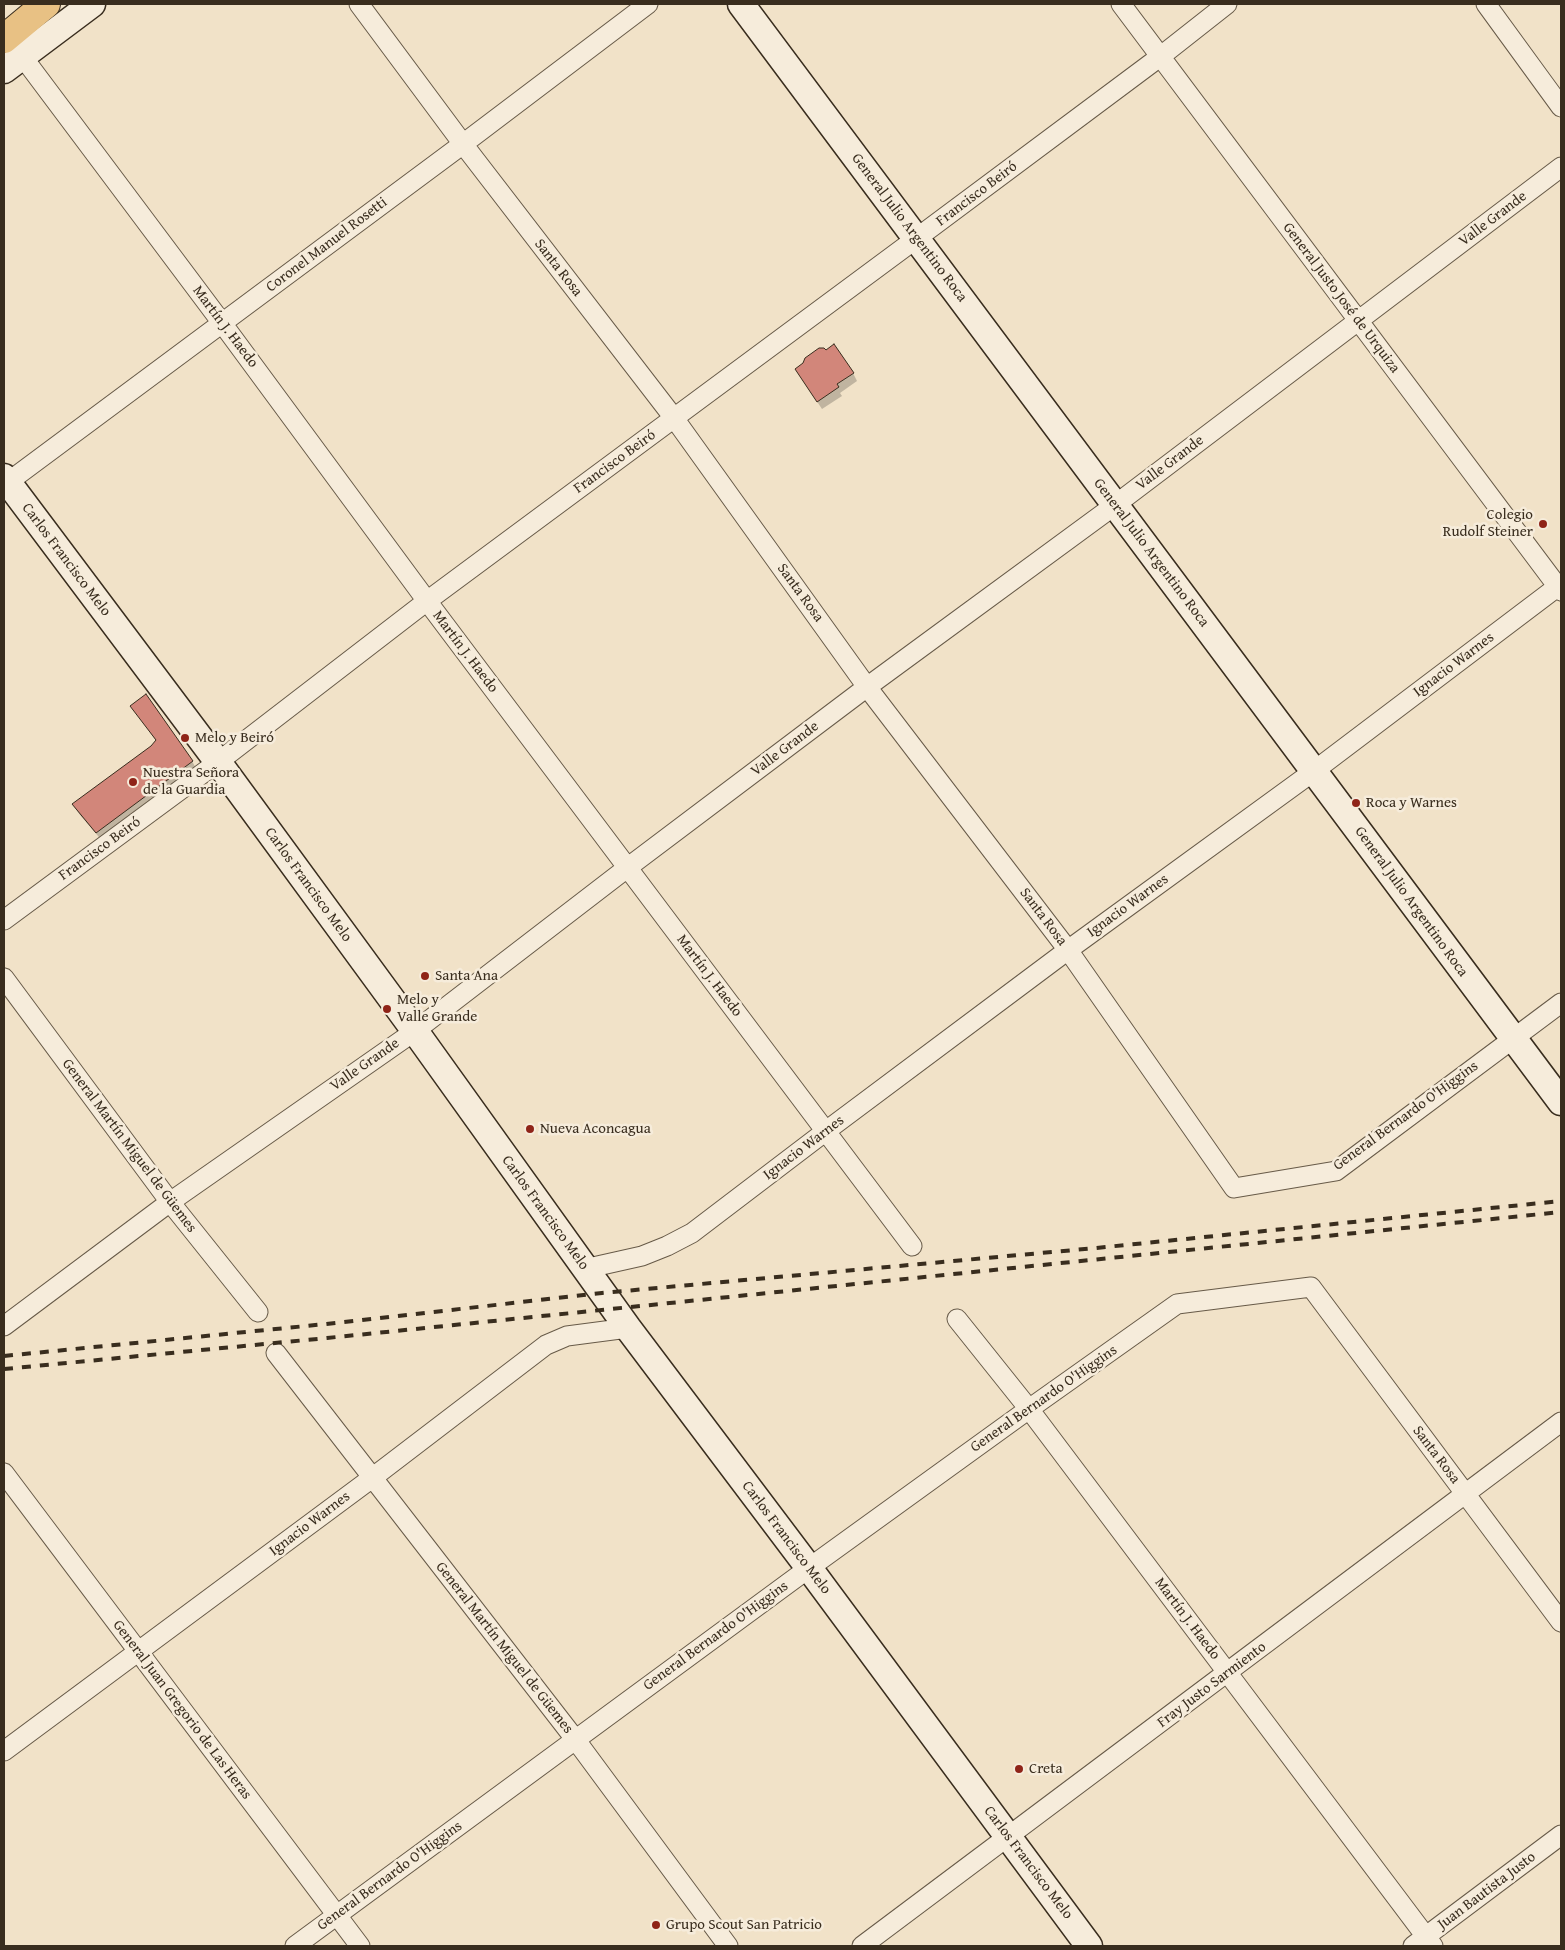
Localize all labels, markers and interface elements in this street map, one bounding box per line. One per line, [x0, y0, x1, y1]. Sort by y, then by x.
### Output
street label: General Julio Argentino Roca [847, 150, 971, 306]
street label: Francisco Beiró [933, 158, 1021, 230]
street label: Valle Grande [1456, 188, 1530, 250]
street label: Coronel Manuel Rosetti [263, 194, 391, 296]
street label: General Justo José de Urquiza [1279, 219, 1403, 377]
street label: Santa Rosa [530, 236, 586, 300]
street label: Martín J. Haedo [188, 282, 262, 372]
street label: Francisco Beiró [571, 426, 659, 498]
street label: Valle Grande [1133, 432, 1207, 494]
street label: General Julio Argentino Roca [1089, 475, 1213, 631]
street label: Carlos Francisco Melo [18, 500, 114, 620]
place label: Colegio Rudolf Steiner [1443, 506, 1533, 541]
marker: Colegio Rudolf Steiner [1537, 518, 1549, 530]
street label: Santa Rosa [773, 560, 827, 626]
street label: Martín J. Haedo [428, 607, 502, 697]
street label: Ignacio Warnes [1410, 629, 1498, 701]
street label: Valle Grande [748, 718, 822, 780]
place label: Melo y Beiró [195, 729, 274, 747]
marker: Melo y Beiró [179, 732, 191, 744]
place label: Nuestra Señora de la Guardia [143, 764, 239, 799]
marker: Nuestra Señora de la Guardia [127, 776, 139, 788]
place label: Roca y Warnes [1366, 794, 1457, 812]
marker: Roca y Warnes [1350, 797, 1362, 809]
street label: Francisco Beiró [56, 813, 144, 885]
street label: General Julio Argentino Roca [1350, 823, 1472, 981]
street label: Carlos Francisco Melo [260, 824, 356, 946]
street label: Ignacio Warnes [1084, 870, 1172, 942]
street label: Santa Rosa [1015, 884, 1071, 950]
street label: Martín J. Haedo [672, 931, 746, 1021]
place label: Santa Ana [435, 967, 498, 985]
marker: Santa Ana [419, 970, 431, 982]
place label: Melo y Valle Grande [397, 991, 477, 1026]
marker: Melo y Valle Grande [381, 1003, 393, 1015]
street label: Valle Grande [327, 1035, 403, 1095]
street label: General Martín Miguel de Güemes [58, 1056, 200, 1236]
street label: General Bernardo O'Higgins [1330, 1057, 1482, 1175]
street label: Ignacio Warnes [760, 1112, 848, 1184]
place label: Nueva Aconcagua [540, 1120, 651, 1138]
marker: Nueva Aconcagua [524, 1123, 536, 1135]
street label: Carlos Francisco Melo [497, 1152, 593, 1274]
street label: General Bernardo O'Higgins [967, 1341, 1121, 1457]
street label: Santa Rosa [1408, 1422, 1464, 1488]
street label: Carlos Francisco Melo [738, 1478, 834, 1598]
street label: Ignacio Warnes [266, 1488, 354, 1560]
street label: General Martín Miguel de Güemes [431, 1559, 577, 1737]
street label: Martín J. Haedo [1150, 1574, 1224, 1664]
street label: General Bernardo O'Higgins [640, 1577, 792, 1695]
street label: General Juan Gregorio de Las Heras [109, 1617, 255, 1803]
street label: Fray Justo Sarmiento [1154, 1638, 1270, 1732]
place label: Creta [1029, 1760, 1063, 1778]
marker: Creta [1013, 1763, 1025, 1775]
street label: Carlos Francisco Melo [980, 1803, 1076, 1923]
street label: General Bernardo O'Higgins [314, 1817, 466, 1935]
street label: Juan Bautista Justo [1434, 1848, 1540, 1934]
place label: Grupo Scout San Patricio [666, 1916, 822, 1934]
marker: Grupo Scout San Patricio [650, 1919, 662, 1931]

